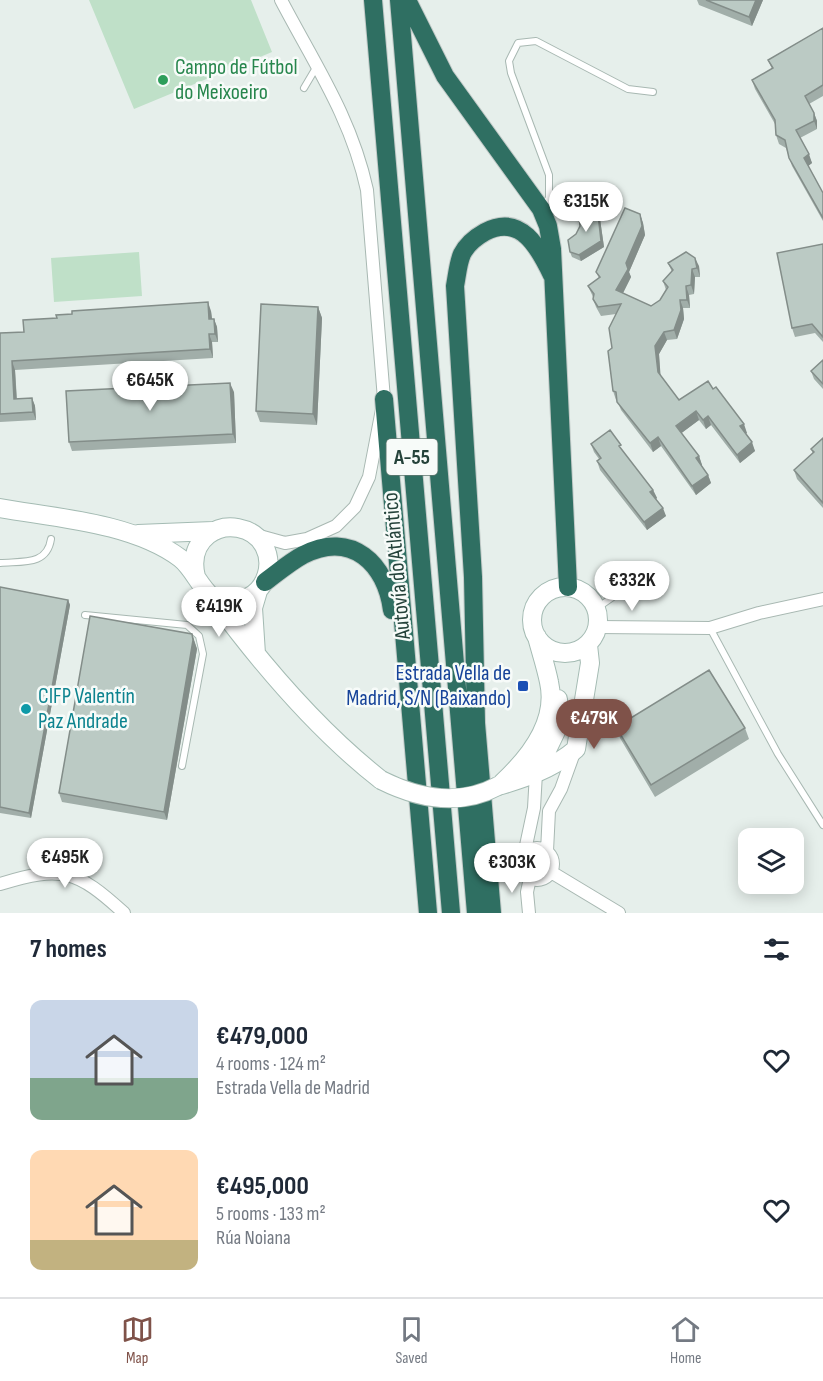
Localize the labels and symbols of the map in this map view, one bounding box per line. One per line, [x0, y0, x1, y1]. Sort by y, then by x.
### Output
place label: Campo de Fútbol do Meixoeiro [175, 54, 298, 106]
marker: Campo de Fútbol do Meixoeiro [156, 73, 170, 87]
pin: €315K [544, 182, 628, 233]
pin: €645K [108, 361, 192, 412]
road number: A-55 [386, 439, 438, 475]
street label: Autovía do Atlántico [377, 491, 417, 642]
pin: €332K [590, 561, 674, 612]
pin: €419K [177, 587, 261, 638]
place label: Estrada Vella de Madrid, S/N (Baixando) [346, 660, 511, 712]
marker: Estrada Vella de Madrid, S/N (Baixando) [516, 679, 530, 693]
place label: CIFP Valentín Paz Andrade [38, 683, 135, 735]
pin: €479K [552, 699, 636, 750]
marker: CIFP Valentín Paz Andrade [19, 702, 33, 716]
pin: €495K [23, 838, 107, 889]
pin: €303K [470, 843, 554, 894]

